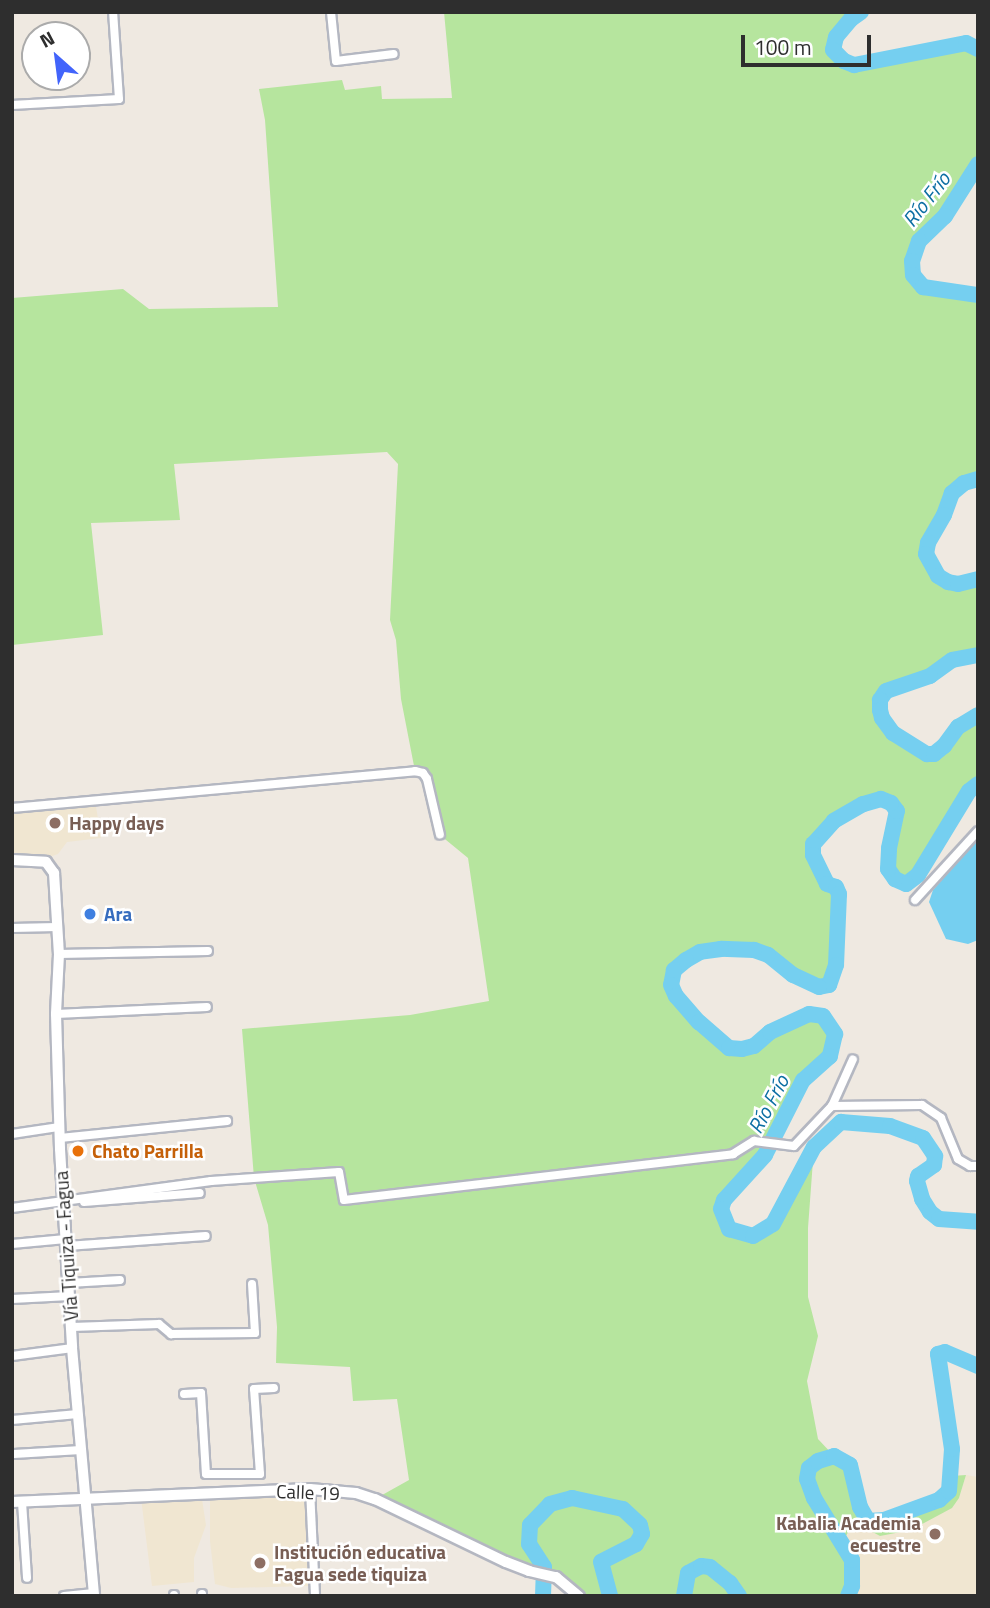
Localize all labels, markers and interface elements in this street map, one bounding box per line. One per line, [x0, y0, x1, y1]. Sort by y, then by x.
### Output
north arrow [21, 21, 91, 91]
scale bar [745, 21, 874, 65]
text: N [34, 23, 59, 55]
text: 100 m [754, 31, 811, 63]
water label: Río Frío [897, 167, 955, 231]
place label: Happy days [69, 812, 164, 834]
marker: Happy days [47, 815, 63, 831]
place label: Ara [104, 903, 132, 925]
marker: Ara [82, 906, 98, 922]
water label: Río Frío [742, 1071, 794, 1137]
place label: Chato Parrilla [92, 1140, 204, 1162]
marker: Chato Parrilla [70, 1143, 86, 1159]
street label: Vía Tiquiza - Fagua [49, 1170, 83, 1322]
street label: Calle 19 [276, 1479, 340, 1505]
place label: Kabalia Academia ecuestre [776, 1512, 921, 1556]
marker: Kabalia Academia ecuestre [927, 1526, 943, 1542]
place label: Institución educativa Fagua sede tiquiza [274, 1541, 446, 1585]
marker: Institución educativa Fagua sede tiquiza [252, 1555, 268, 1571]

